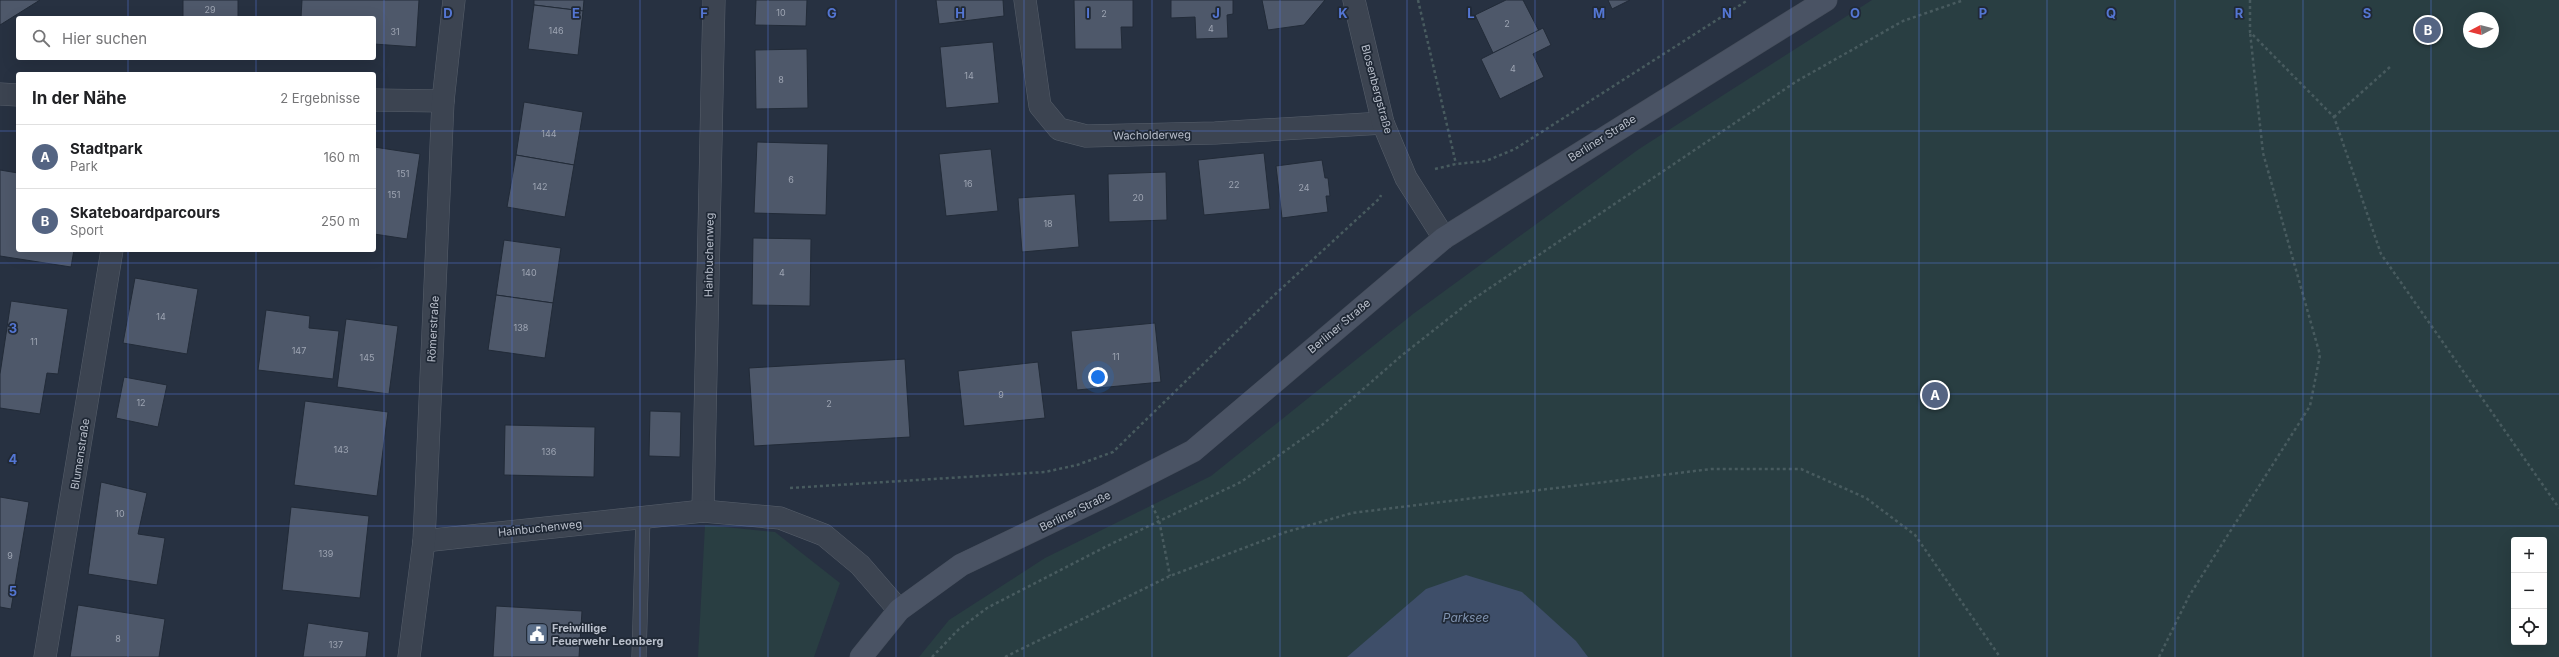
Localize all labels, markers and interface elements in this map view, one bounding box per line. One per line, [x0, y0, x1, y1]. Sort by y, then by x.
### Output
house number: 29 [204, 4, 216, 15]
text: D [443, 5, 453, 21]
text: E [572, 5, 580, 21]
text: F [700, 5, 708, 21]
text: G [827, 5, 837, 21]
text: H [955, 5, 965, 21]
text: I [1086, 5, 1090, 21]
text: J [1212, 5, 1220, 21]
text: K [1338, 5, 1348, 21]
text: L [1467, 5, 1475, 21]
text: M [1593, 5, 1605, 21]
text: N [1722, 5, 1732, 21]
text: O [1850, 5, 1860, 21]
text: P [1979, 5, 1987, 21]
text: Q [2106, 5, 2116, 21]
text: R [2235, 5, 2244, 21]
text: S [2363, 5, 2371, 21]
house number: 10 [776, 7, 786, 18]
house number: 2 [1101, 8, 1107, 19]
north arrow [2463, 12, 2499, 48]
pin: B [2415, 15, 2441, 45]
search box [16, 16, 376, 60]
house number: 2 [1504, 18, 1510, 29]
house number: 4 [1208, 23, 1214, 34]
house number: 146 [548, 25, 564, 36]
house number: 31 [390, 26, 400, 37]
icon: search [30, 27, 52, 49]
text: Hier suchen [62, 29, 147, 48]
street label: Blosenbergstraße [1358, 43, 1396, 135]
house number: 4 [1510, 63, 1516, 74]
house number: 14 [964, 70, 974, 81]
house number: 8 [778, 74, 784, 85]
text: In der Nähe [32, 88, 127, 108]
text: 2 Ergebnisse [280, 90, 360, 106]
street label: Berliner Straße [1565, 112, 1639, 164]
street label: Wacholderweg [1113, 127, 1191, 143]
house number: 144 [541, 128, 557, 139]
text: Stadtpark [70, 139, 143, 158]
text: A [40, 149, 50, 165]
text: 160 m [323, 149, 360, 165]
text: Park [70, 158, 98, 174]
house number: 151 [397, 168, 409, 179]
house number: 6 [788, 174, 794, 185]
house number: 16 [963, 178, 973, 189]
house number: 22 [1229, 179, 1239, 190]
house number: 142 [533, 181, 547, 192]
house number: 24 [1298, 182, 1310, 193]
house number: 151 [388, 189, 400, 200]
house number: 20 [1132, 192, 1144, 203]
text: Skateboardparcours [70, 203, 220, 222]
text: B [41, 213, 49, 229]
text: 250 m [321, 213, 360, 229]
street label: Hainbuchenweg [701, 213, 717, 297]
house number: 18 [1043, 218, 1053, 229]
text: Sport [70, 222, 103, 238]
house number: 140 [521, 267, 537, 278]
house number: 4 [779, 267, 785, 278]
street label: Römerstraße [424, 295, 442, 363]
street label: Berliner Straße [1305, 296, 1373, 356]
house number: 14 [156, 311, 166, 322]
text: 3 [9, 320, 17, 336]
house number: 138 [514, 322, 529, 333]
house number: 11 [30, 336, 38, 347]
house number: 147 [292, 345, 306, 356]
house number: 11 [1112, 351, 1120, 362]
house number: 145 [360, 352, 374, 363]
your location [1088, 367, 1108, 387]
pin: A [1922, 380, 1948, 410]
house number: 9 [998, 389, 1004, 400]
house number: 12 [136, 397, 146, 408]
house number: 2 [826, 398, 832, 409]
street label: Blumenstraße [67, 417, 93, 491]
house number: 143 [333, 444, 349, 455]
house number: 136 [542, 446, 557, 457]
text: 4 [9, 451, 18, 467]
street label: Berliner Straße [1037, 488, 1113, 534]
house number: 10 [115, 508, 125, 519]
street label: Hainbuchenweg [497, 517, 583, 539]
map controls [2511, 537, 2547, 645]
button: + [2511, 537, 2547, 573]
house number: 139 [319, 548, 334, 559]
house number: 9 [7, 550, 13, 561]
button: − [2511, 573, 2547, 609]
text: 5 [9, 583, 17, 599]
button: locate [2511, 609, 2547, 645]
water label: Parksee [1443, 610, 1489, 625]
public building icon: Freiwillige Feuerwehr Leonberg [524, 621, 550, 647]
place label: Freiwillige Feuerwehr Leonberg [552, 621, 663, 648]
house number: 8 [115, 633, 121, 644]
house number: 137 [329, 639, 343, 650]

